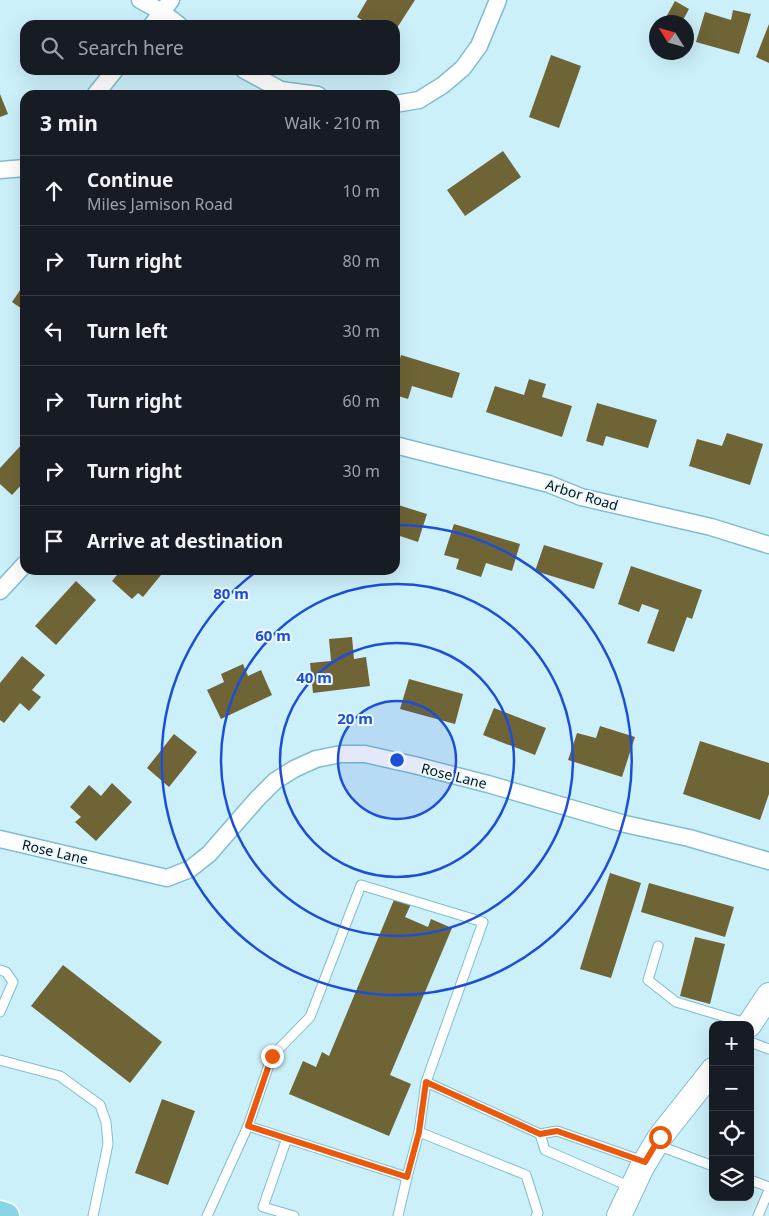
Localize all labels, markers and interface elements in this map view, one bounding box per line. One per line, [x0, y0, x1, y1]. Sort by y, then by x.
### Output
north arrow [649, 15, 694, 60]
search box [20, 20, 400, 75]
icon: search [38, 34, 66, 62]
text: Search here [78, 35, 184, 61]
text: 3 min [40, 109, 98, 137]
text: Walk · 210 m [285, 112, 380, 134]
text: Continue [87, 167, 173, 193]
icon: ahead [40, 177, 68, 205]
text: 10 m [343, 180, 380, 202]
text: Miles Jamison Road [87, 193, 233, 215]
icon: right [40, 247, 68, 275]
text: Turn right [87, 248, 182, 274]
text: 80 m [343, 250, 380, 272]
icon: left [40, 317, 68, 345]
text: Turn left [87, 318, 168, 344]
text: 30 m [343, 320, 380, 342]
icon: right [40, 387, 68, 415]
text: Turn right [87, 388, 182, 414]
text: 60 m [343, 390, 380, 412]
icon: right [40, 457, 68, 485]
text: Turn right [87, 458, 182, 484]
text: 30 m [343, 460, 380, 482]
street label: Arbor Road [544, 474, 621, 515]
icon: arrive [40, 527, 68, 555]
text: Arrive at destination [87, 528, 283, 554]
text: 80 m [213, 583, 249, 603]
text: 60 m [255, 625, 291, 645]
text: 40 m [296, 667, 332, 687]
text: 20 m [337, 708, 373, 728]
centre of rings [388, 751, 406, 769]
street label: Rose Lane [419, 758, 489, 793]
street label: Rose Lane [20, 835, 90, 868]
map controls [709, 1021, 754, 1201]
button: + [709, 1021, 754, 1066]
route end [261, 1045, 284, 1068]
button: − [709, 1066, 754, 1111]
button: locate [709, 1111, 754, 1156]
route start [649, 1126, 672, 1149]
button: layers [709, 1156, 754, 1201]

